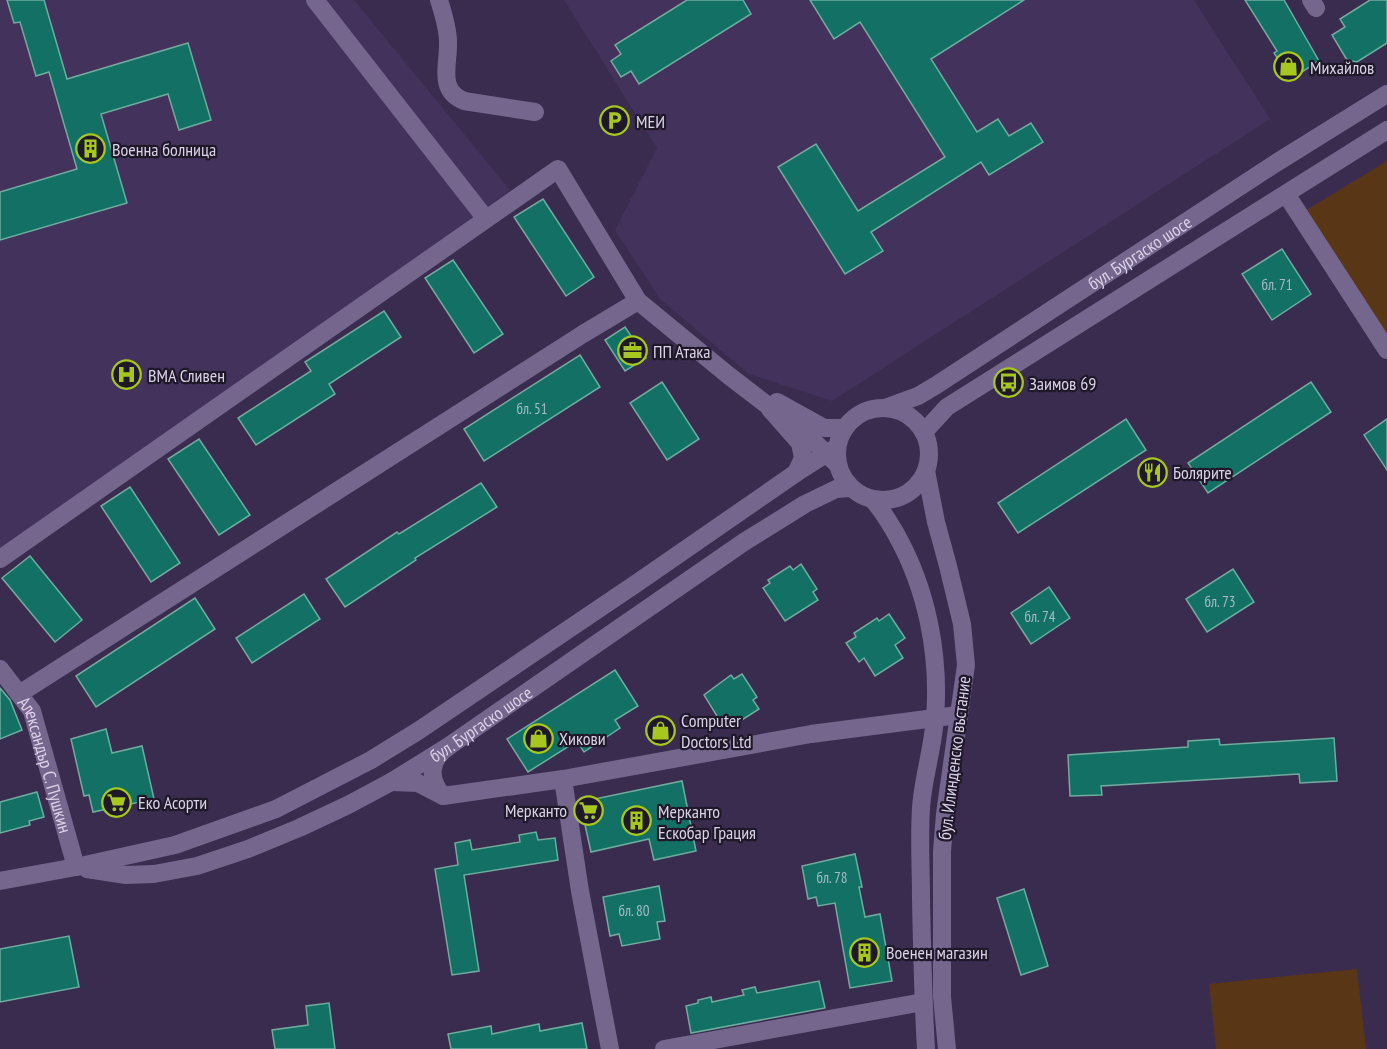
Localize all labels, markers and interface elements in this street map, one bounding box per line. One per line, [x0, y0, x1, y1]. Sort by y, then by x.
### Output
shop icon: Михайлов [1273, 51, 1305, 83]
place label: Михайлов [1310, 56, 1374, 79]
parking icon: МЕИ [599, 105, 631, 137]
place label: МЕИ [636, 110, 665, 133]
building icon: Военна болница [75, 133, 107, 165]
place label: Военна болница [112, 138, 216, 161]
street label: бул. Бургаско шосе [1083, 210, 1196, 295]
house number: бл. 71 [1262, 275, 1292, 294]
office icon: ПП Атака [616, 335, 648, 367]
place label: ПП Атака [653, 340, 711, 363]
hospital icon: ВМА Сливен [111, 359, 143, 391]
place label: ВМА Сливен [148, 364, 225, 387]
bus stop icon: Заимов 69 [992, 367, 1024, 399]
place label: Заимов 69 [1029, 372, 1096, 395]
house number: бл. 51 [517, 399, 547, 418]
restaurant icon: Болярите [1136, 456, 1168, 488]
place label: Болярите [1173, 461, 1232, 484]
house number: бл. 73 [1205, 592, 1235, 611]
house number: бл. 74 [1025, 607, 1056, 626]
street label: бул. Илинденско въстание [933, 675, 975, 841]
street label: бул. Бургаско шосе [425, 680, 536, 767]
street label: Александър С. Пушкин [13, 691, 77, 836]
place label: Computer Doctors Ltd [681, 709, 752, 753]
shop icon: Computer Doctors Ltd [644, 714, 676, 746]
shop icon: Хикови [522, 722, 554, 754]
place label: Хикови [559, 727, 606, 750]
supermarket icon: Еко Асорти [101, 786, 133, 818]
place label: Еко Асорти [138, 791, 207, 814]
supermarket icon: Мерканто [572, 794, 604, 826]
place label: Мерканто [505, 799, 567, 822]
place label: Мерканто Ескобар Грация [658, 800, 756, 844]
building icon: Мерканто Ескобар Грация [621, 805, 653, 837]
house number: бл. 78 [817, 868, 847, 887]
house number: бл. 80 [619, 901, 650, 920]
building icon: Военен магазин [849, 936, 881, 968]
place label: Военен магазин [886, 941, 988, 964]

